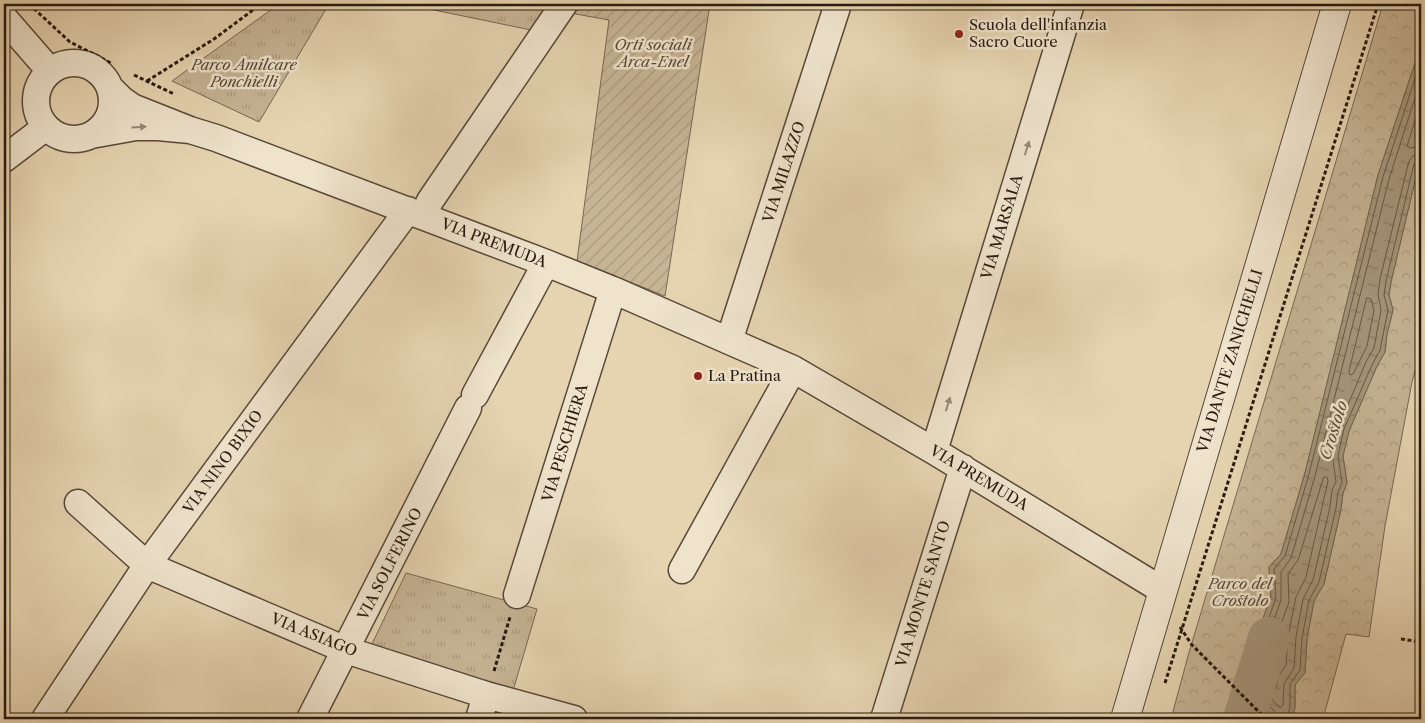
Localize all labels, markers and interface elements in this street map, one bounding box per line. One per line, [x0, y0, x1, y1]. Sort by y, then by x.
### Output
place label: Scuola dell'infanzia Sacro Cuore [969, 15, 1107, 51]
marker: Scuola dell'infanzia Sacro Cuore [953, 28, 965, 40]
park label: Orti sociali Arca-Enel [614, 35, 693, 71]
park label: Parco Amilcare Ponchielli [190, 55, 297, 91]
street label: VIA MILAZZO [758, 119, 809, 226]
one-way arrow [131, 123, 147, 131]
one-way arrow [1023, 141, 1031, 156]
street label: VIA MARSALA [976, 171, 1027, 283]
street label: VIA PREMUDA [438, 213, 551, 272]
street label: VIA DANTE ZANICHELLI [1192, 267, 1267, 456]
place label: La Pratina [708, 366, 781, 385]
marker: La Pratina [692, 370, 704, 382]
street label: VIA PESCHIERA [537, 381, 592, 505]
one-way arrow [945, 396, 953, 411]
water label: Crostolo [1315, 398, 1351, 462]
street label: VIA NINO BIXIO [178, 406, 267, 518]
street label: VIA PREMUDA [926, 440, 1033, 515]
street label: VIA SOLFERINO [353, 504, 426, 624]
street label: VIA MONTE SANTO [891, 518, 954, 670]
park label: Parco del Crostolo [1207, 574, 1274, 610]
street label: VIA ASIAGO [267, 608, 360, 660]

